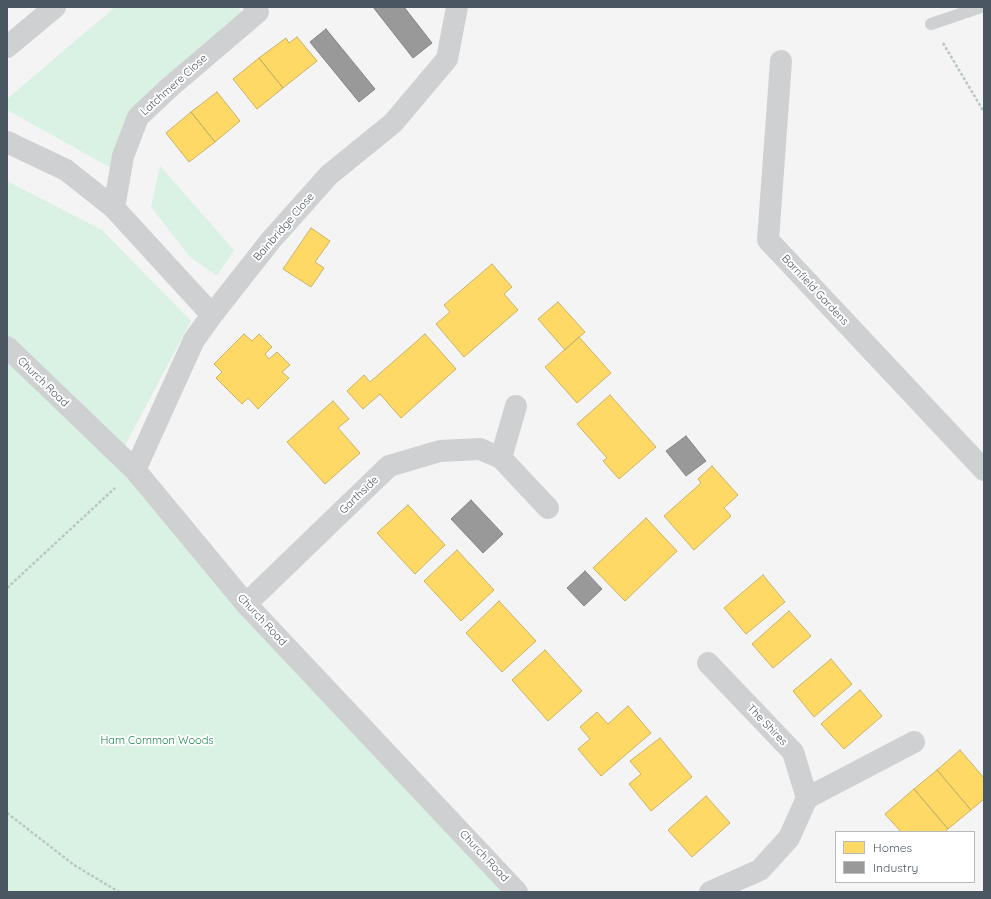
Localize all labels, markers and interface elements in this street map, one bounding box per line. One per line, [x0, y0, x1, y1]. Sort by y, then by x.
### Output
street label: Latchmere Close [138, 52, 210, 118]
street label: Bainbridge Close [251, 190, 317, 264]
street label: Barnfield Gardens [779, 252, 851, 328]
street label: Church Road [15, 354, 71, 410]
street label: Garthside [337, 473, 381, 517]
street label: Church Road [235, 591, 289, 649]
street label: The Shires [744, 702, 790, 748]
park label: Ham Common Woods [100, 734, 214, 748]
street label: Church Road [457, 827, 511, 885]
legend [835, 831, 975, 883]
text: Homes [873, 840, 912, 855]
text: Industry [873, 860, 918, 875]

